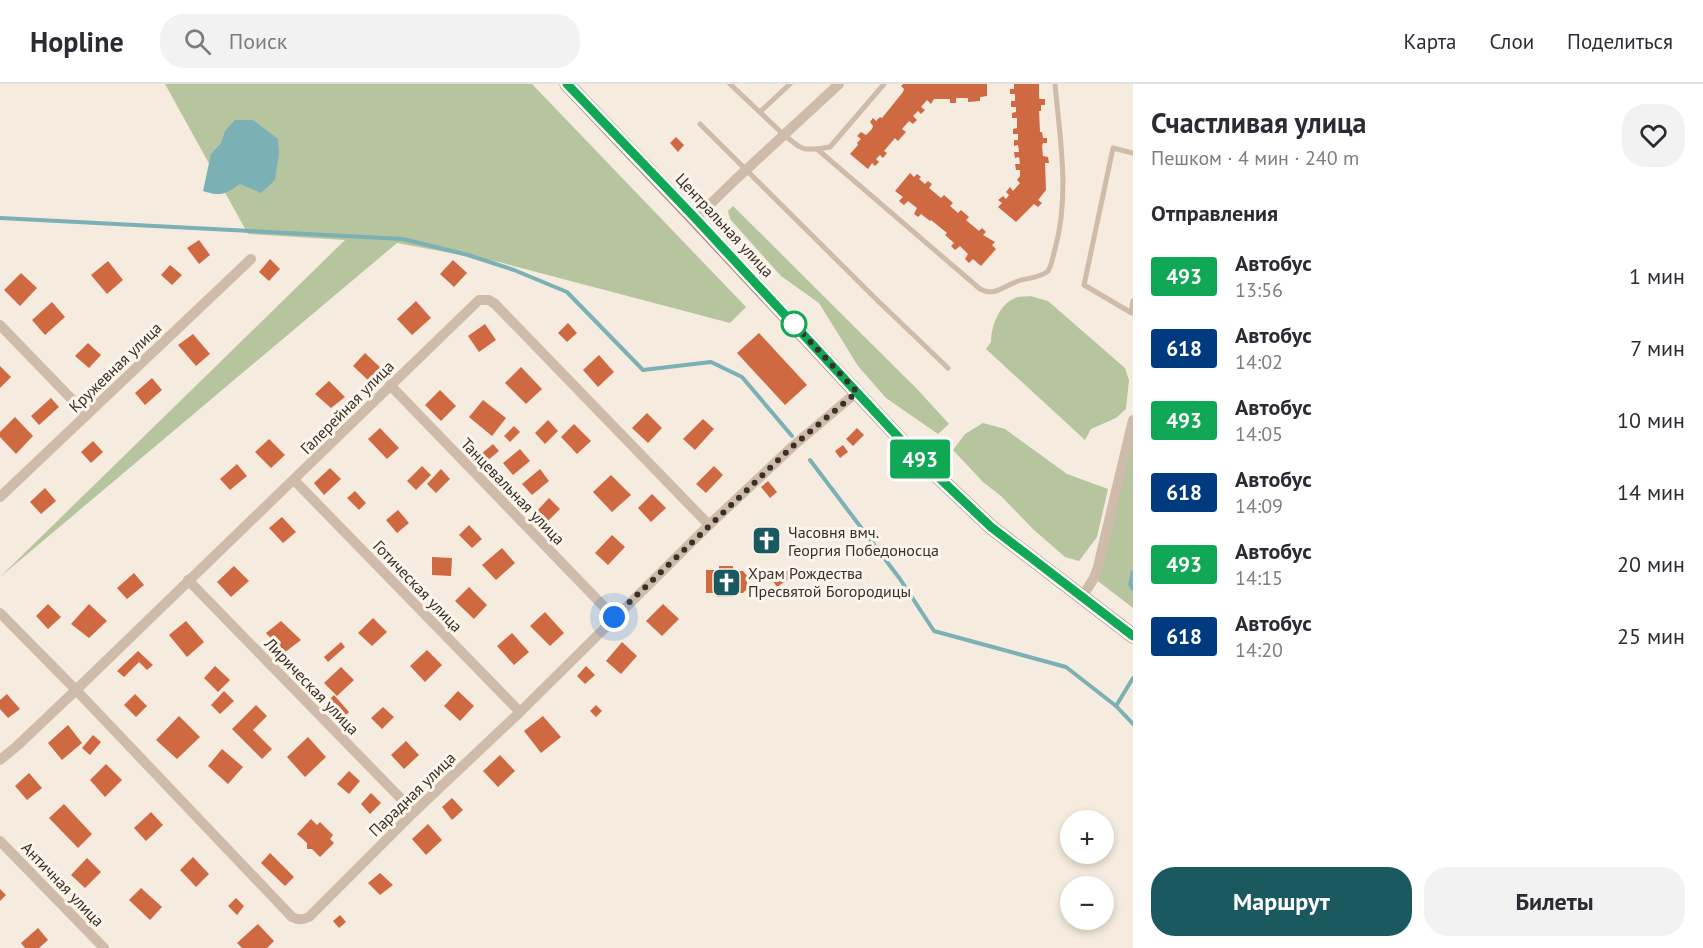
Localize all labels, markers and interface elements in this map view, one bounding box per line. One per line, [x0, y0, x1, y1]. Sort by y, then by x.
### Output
search box [160, 14, 580, 68]
text: Hopline [30, 23, 124, 60]
icon: search [181, 25, 214, 58]
text: Поиск [229, 27, 287, 55]
text: Карта [1403, 28, 1456, 55]
text: Слои [1489, 28, 1534, 55]
text: Поделиться [1567, 28, 1673, 55]
text: Счастливая улица [1151, 104, 1367, 141]
button: heart [1622, 104, 1685, 167]
text: Пешком · 4 мин · 240 m [1151, 145, 1359, 171]
street label: Центральная улица [672, 169, 778, 281]
text: Отправления [1151, 199, 1278, 227]
text: Автобус [1235, 249, 1312, 277]
text: 1 мин [1629, 262, 1685, 290]
text: 493 [1166, 263, 1202, 290]
text: 13:56 [1235, 277, 1283, 303]
unlabelled marker [781, 311, 807, 337]
street label: Кружевная улица [64, 318, 166, 416]
text: Автобус [1235, 321, 1312, 349]
text: 7 мин [1630, 334, 1685, 362]
text: 618 [1166, 335, 1202, 362]
text: 14:02 [1235, 349, 1283, 375]
street label: Галерейная улица [296, 356, 398, 458]
text: Автобус [1235, 393, 1312, 421]
text: 10 мин [1617, 406, 1685, 434]
text: 493 [1166, 407, 1202, 434]
text: 14:05 [1235, 421, 1283, 447]
street label: Танцевальная улица [457, 433, 569, 549]
line badge: 493 [886, 440, 954, 478]
text: 493 [902, 446, 938, 473]
text: Автобус [1235, 465, 1312, 493]
text: 14 мин [1617, 478, 1685, 506]
text: 618 [1166, 479, 1202, 506]
text: 14:09 [1235, 493, 1283, 519]
place label: Часовня вмч. Георгия Победоносца [788, 522, 939, 560]
church icon: Часовня вмч. Георгия Победоносца [751, 525, 783, 557]
street label: Готическая улица [369, 536, 467, 636]
text: Автобус [1235, 537, 1312, 565]
text: 20 мин [1617, 550, 1685, 578]
text: 493 [1166, 551, 1202, 578]
place label: Храм Рождества Пресвятой Богородицы [748, 563, 911, 601]
text: 14:15 [1235, 565, 1283, 591]
church icon: Храм Рождества Пресвятой Богородицы [711, 566, 743, 598]
your location [599, 602, 629, 632]
text: Автобус [1235, 609, 1312, 637]
text: 25 мин [1617, 622, 1685, 650]
text: 618 [1166, 623, 1202, 650]
street label: Лирическая улица [260, 633, 363, 739]
text: 14:20 [1235, 637, 1283, 663]
street label: Парадная улица [364, 748, 460, 840]
map controls [1060, 810, 1114, 930]
button: + [1060, 810, 1114, 864]
street label: Античная улица [18, 837, 108, 931]
button: Маршрут [1151, 867, 1412, 936]
button: Билеты [1424, 867, 1685, 936]
button: − [1060, 876, 1114, 930]

